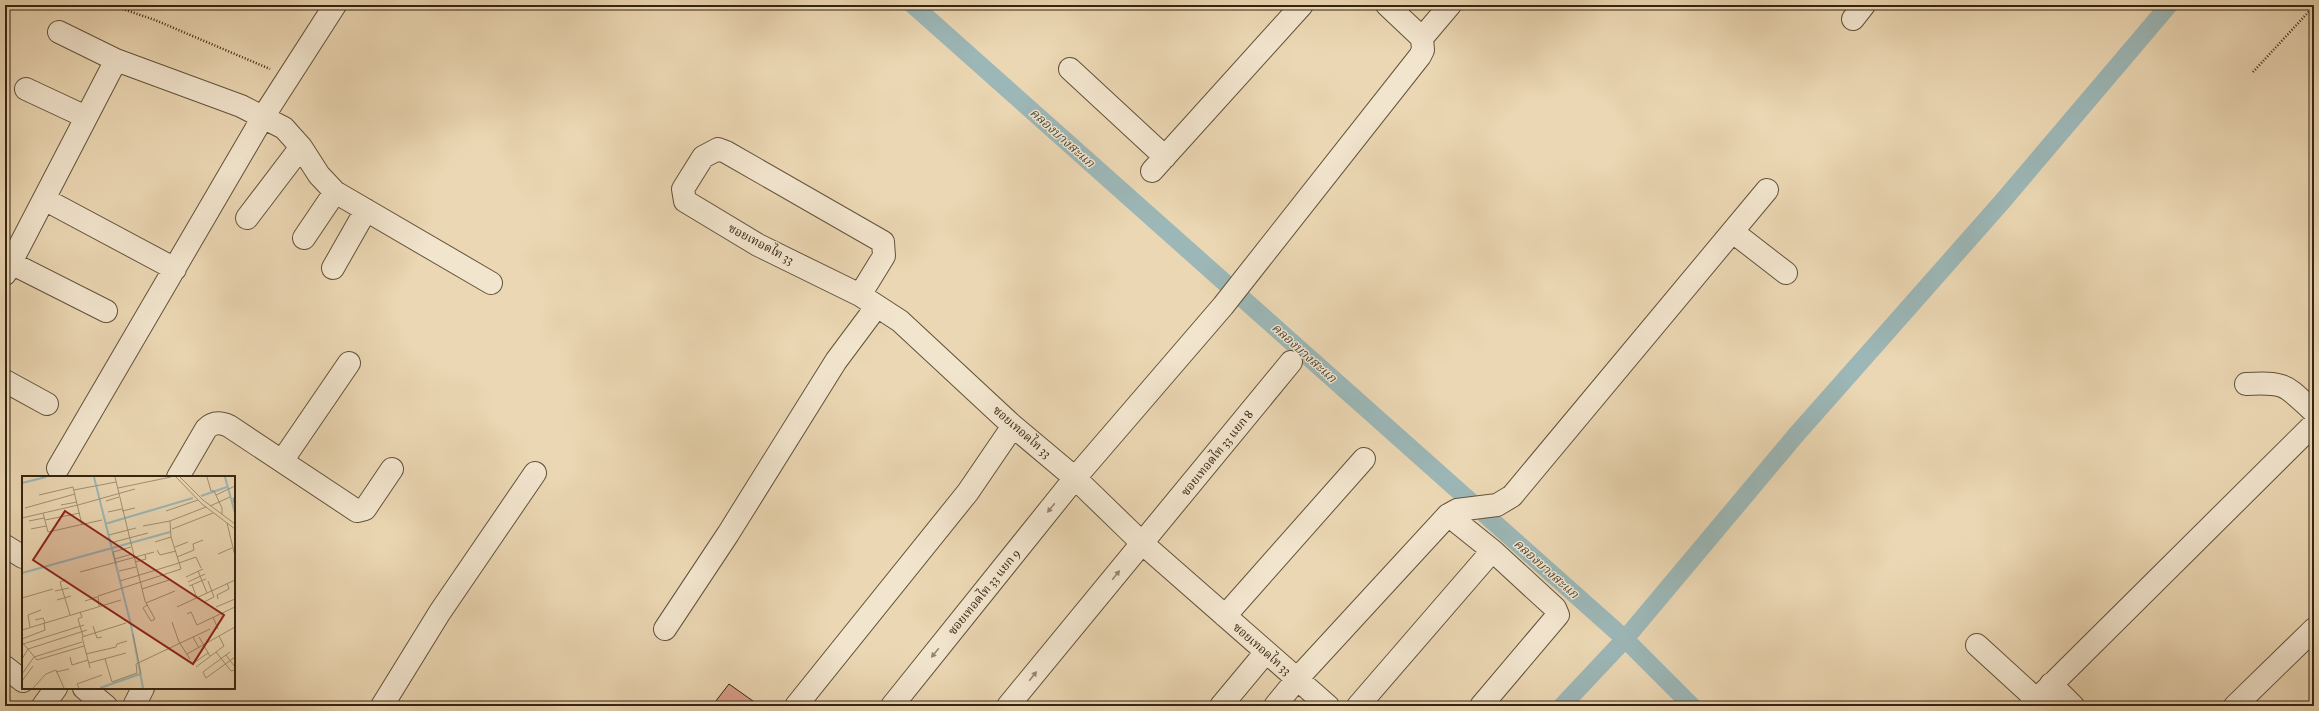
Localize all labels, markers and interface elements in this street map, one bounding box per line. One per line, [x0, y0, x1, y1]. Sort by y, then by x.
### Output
water label: คลองบางสะแก [1026, 105, 1099, 172]
street label: ซอยเทอดไท 33 [726, 219, 797, 267]
water label: คลองบางสะแก [1268, 320, 1341, 387]
street label: ซอยเทอดไท 33 [990, 402, 1055, 461]
street label: ซอยเทอดไท 33 แยก 8 [1177, 406, 1256, 499]
inset map [22, 476, 235, 689]
one-way arrow [1047, 503, 1055, 513]
water label: คลองบางสะแก [1510, 536, 1583, 603]
street label: ซอยเทอดไท 33 แยก 9 [944, 545, 1023, 638]
one-way arrow [1111, 570, 1120, 581]
street label: ซอยเทอดไท 33 [1230, 619, 1295, 678]
one-way arrow [930, 648, 939, 659]
one-way arrow [1029, 670, 1038, 681]

